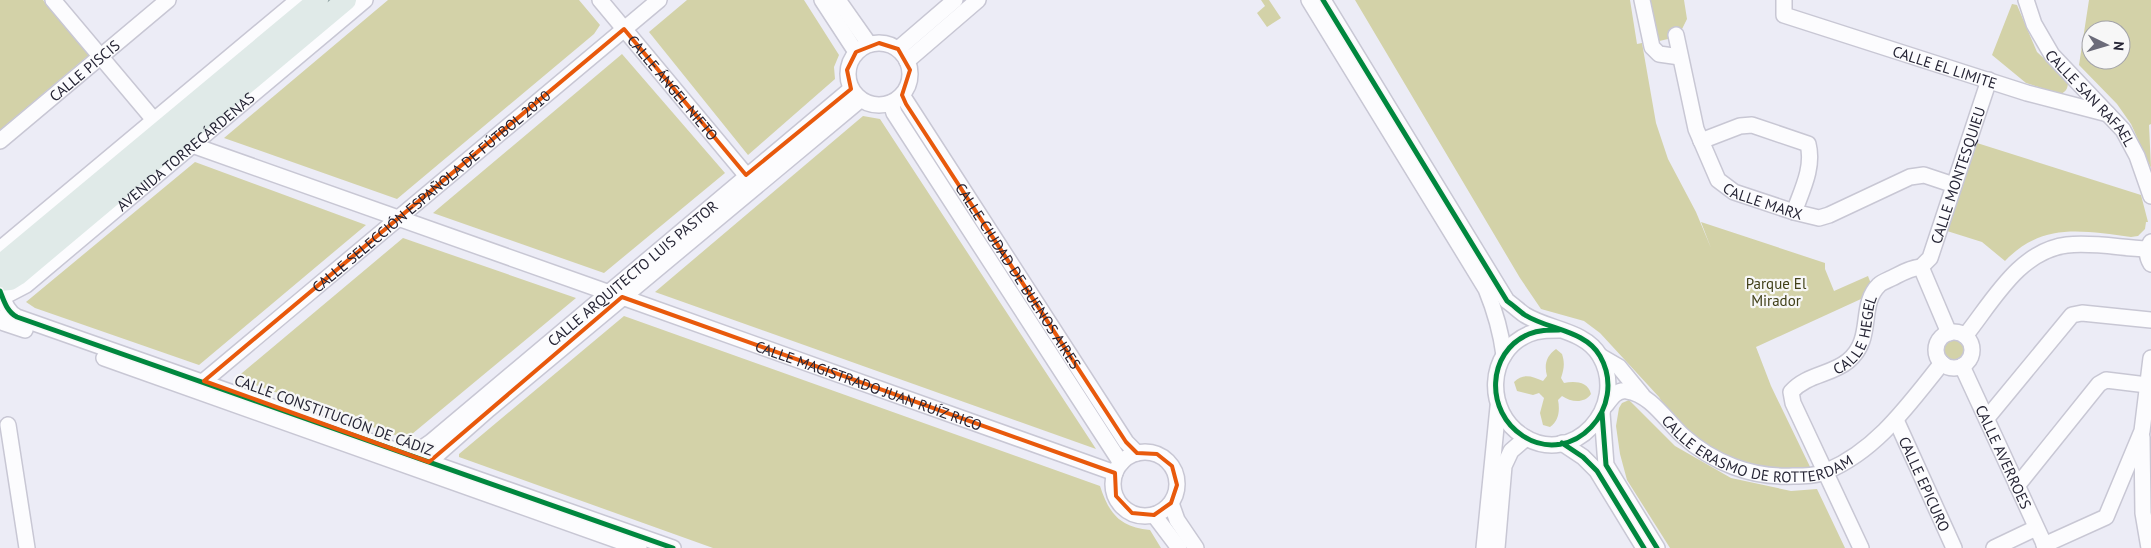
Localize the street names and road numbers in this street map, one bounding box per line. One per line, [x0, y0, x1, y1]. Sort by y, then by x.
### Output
street label: CALLE ÁNGEL NIETO [624, 31, 723, 144]
street label: CALLE PISCIS [45, 35, 123, 105]
street label: CALLE EL LIMITE [1890, 41, 1999, 92]
street label: CALLE SAN RAFAEL [2043, 43, 2137, 151]
street label: CALLE SELECCIÓN ESPAÑOLA DE FÚTBOL 2010 [308, 86, 554, 296]
street label: AVENIDA TORRECÁRDENAS [112, 88, 258, 215]
street label: CALLE MONTESQUIEU [1926, 104, 1989, 246]
street label: CALLE MARX [1719, 178, 1804, 223]
street label: CALLE CIUDAD DE BUENOS AIRES [952, 179, 1086, 372]
street label: CALLE ARQUITECTO LUIS PASTOR [543, 196, 721, 350]
street label: CALLE HEGEL [1830, 292, 1880, 378]
street label: CALLE MAGISTRADO JUAN RUÍZ RICO [753, 336, 985, 434]
street label: CALLE CONSTITUCIÓN DE CÁDIZ [232, 370, 436, 460]
street label: CALLE AVERROES [1972, 402, 2036, 512]
street label: CALLE ERASMO DE ROTTERDAM [1658, 411, 1856, 486]
street label: CALLE EPICURO [1895, 433, 1955, 534]

